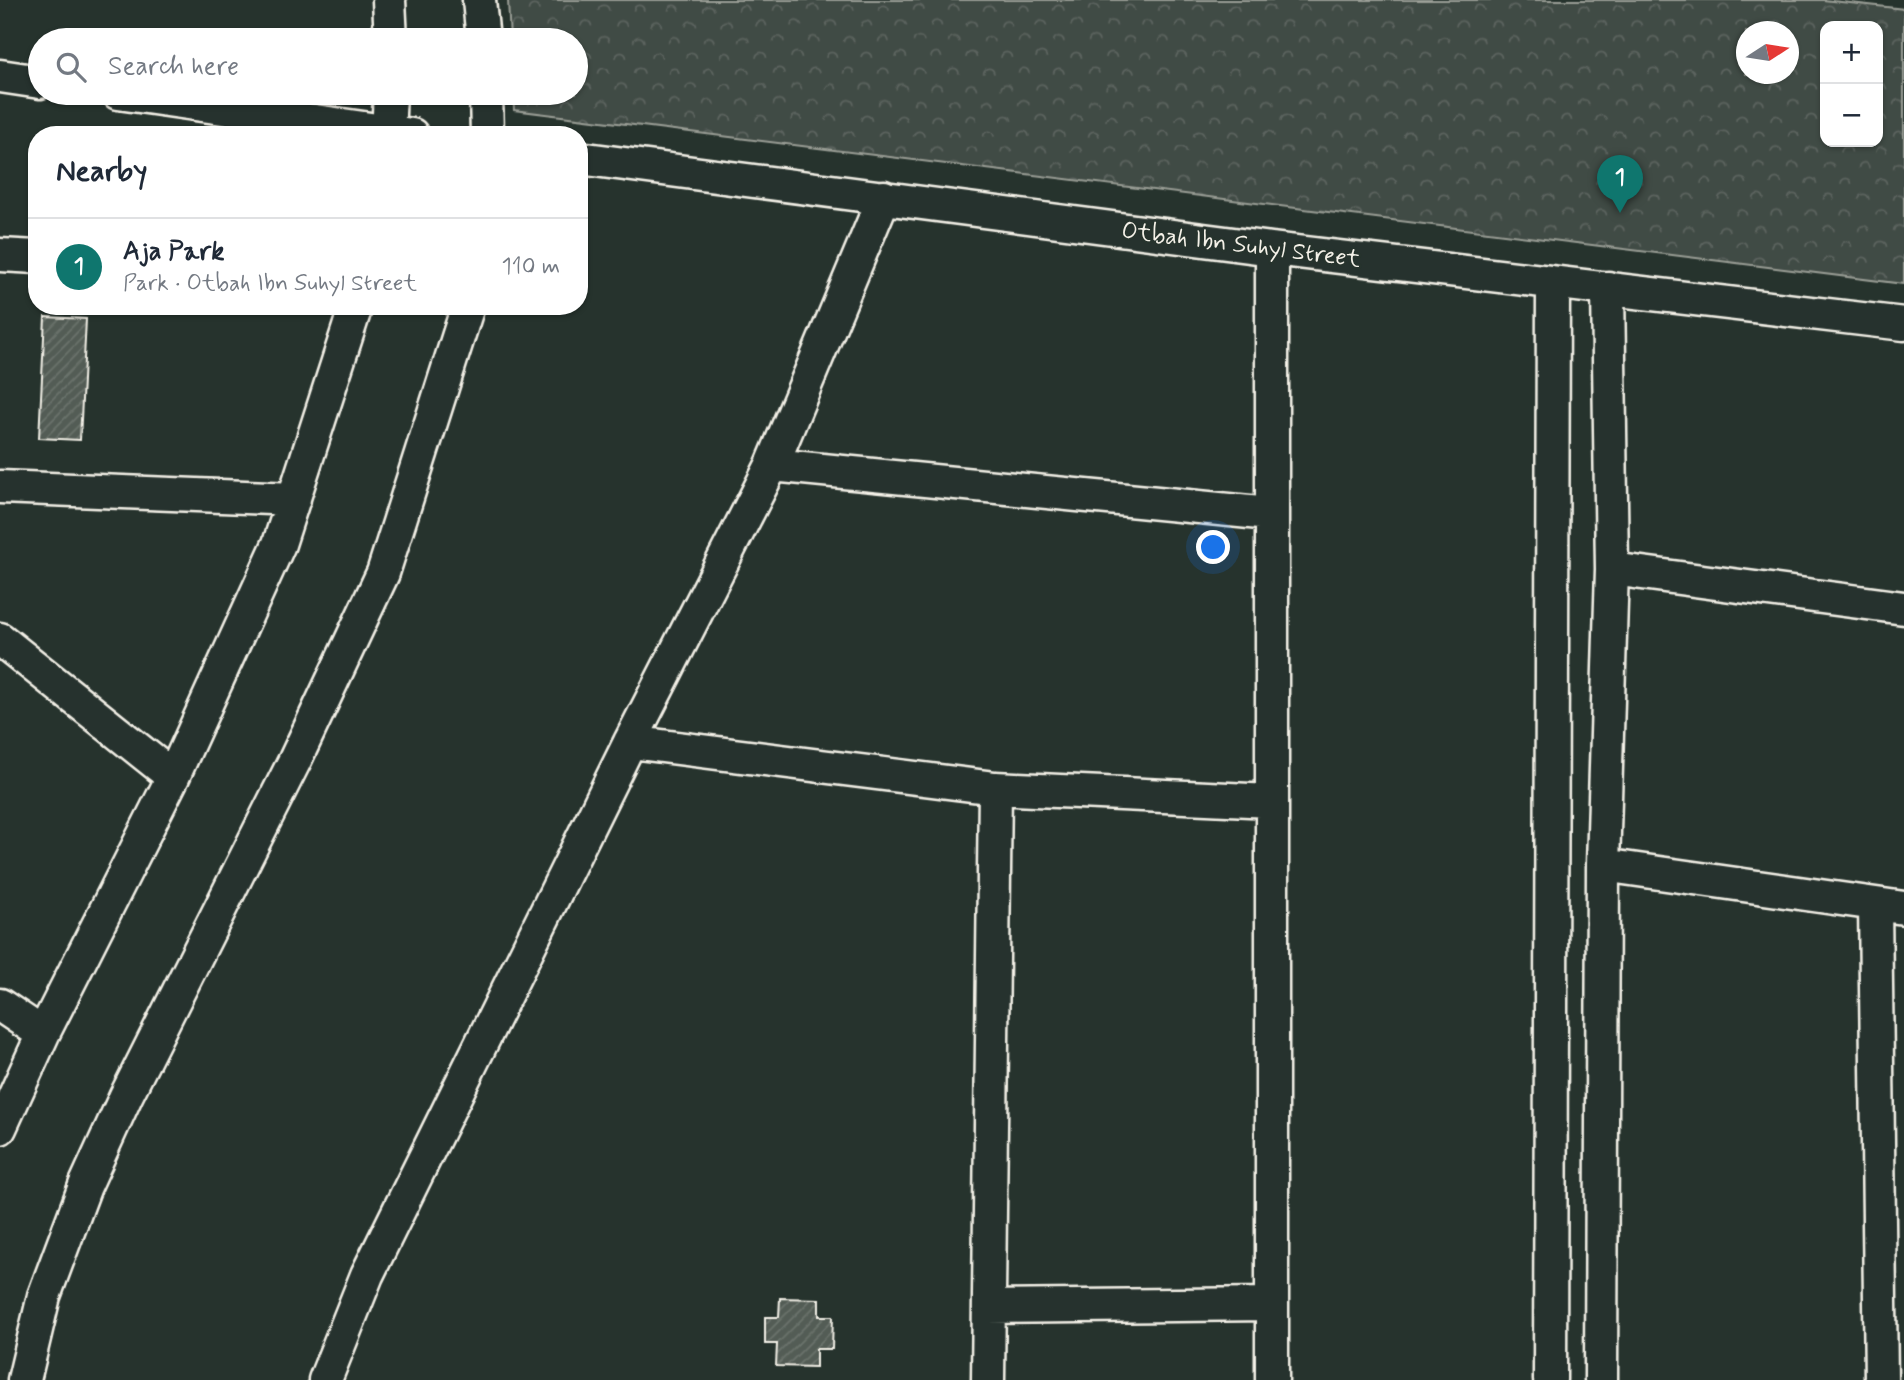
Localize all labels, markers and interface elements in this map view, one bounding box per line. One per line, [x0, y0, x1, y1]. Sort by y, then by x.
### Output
north arrow [1736, 21, 1799, 84]
map controls [1820, 21, 1883, 147]
button: + [1820, 21, 1883, 84]
search box [28, 28, 588, 105]
icon: search [52, 48, 90, 86]
text: Search here [108, 50, 239, 84]
button: − [1820, 84, 1883, 147]
text: Nearby [56, 152, 147, 191]
pin: 1 [1597, 155, 1643, 213]
street label: Otbah Ibn Suhyl Street [1120, 215, 1362, 276]
text: Aja Park [123, 235, 224, 269]
text: 1 [74, 252, 84, 282]
text: 110 m [501, 252, 560, 282]
text: Park · Otbah Ibn Suhyl Street [123, 269, 417, 299]
your location [1196, 530, 1230, 564]

